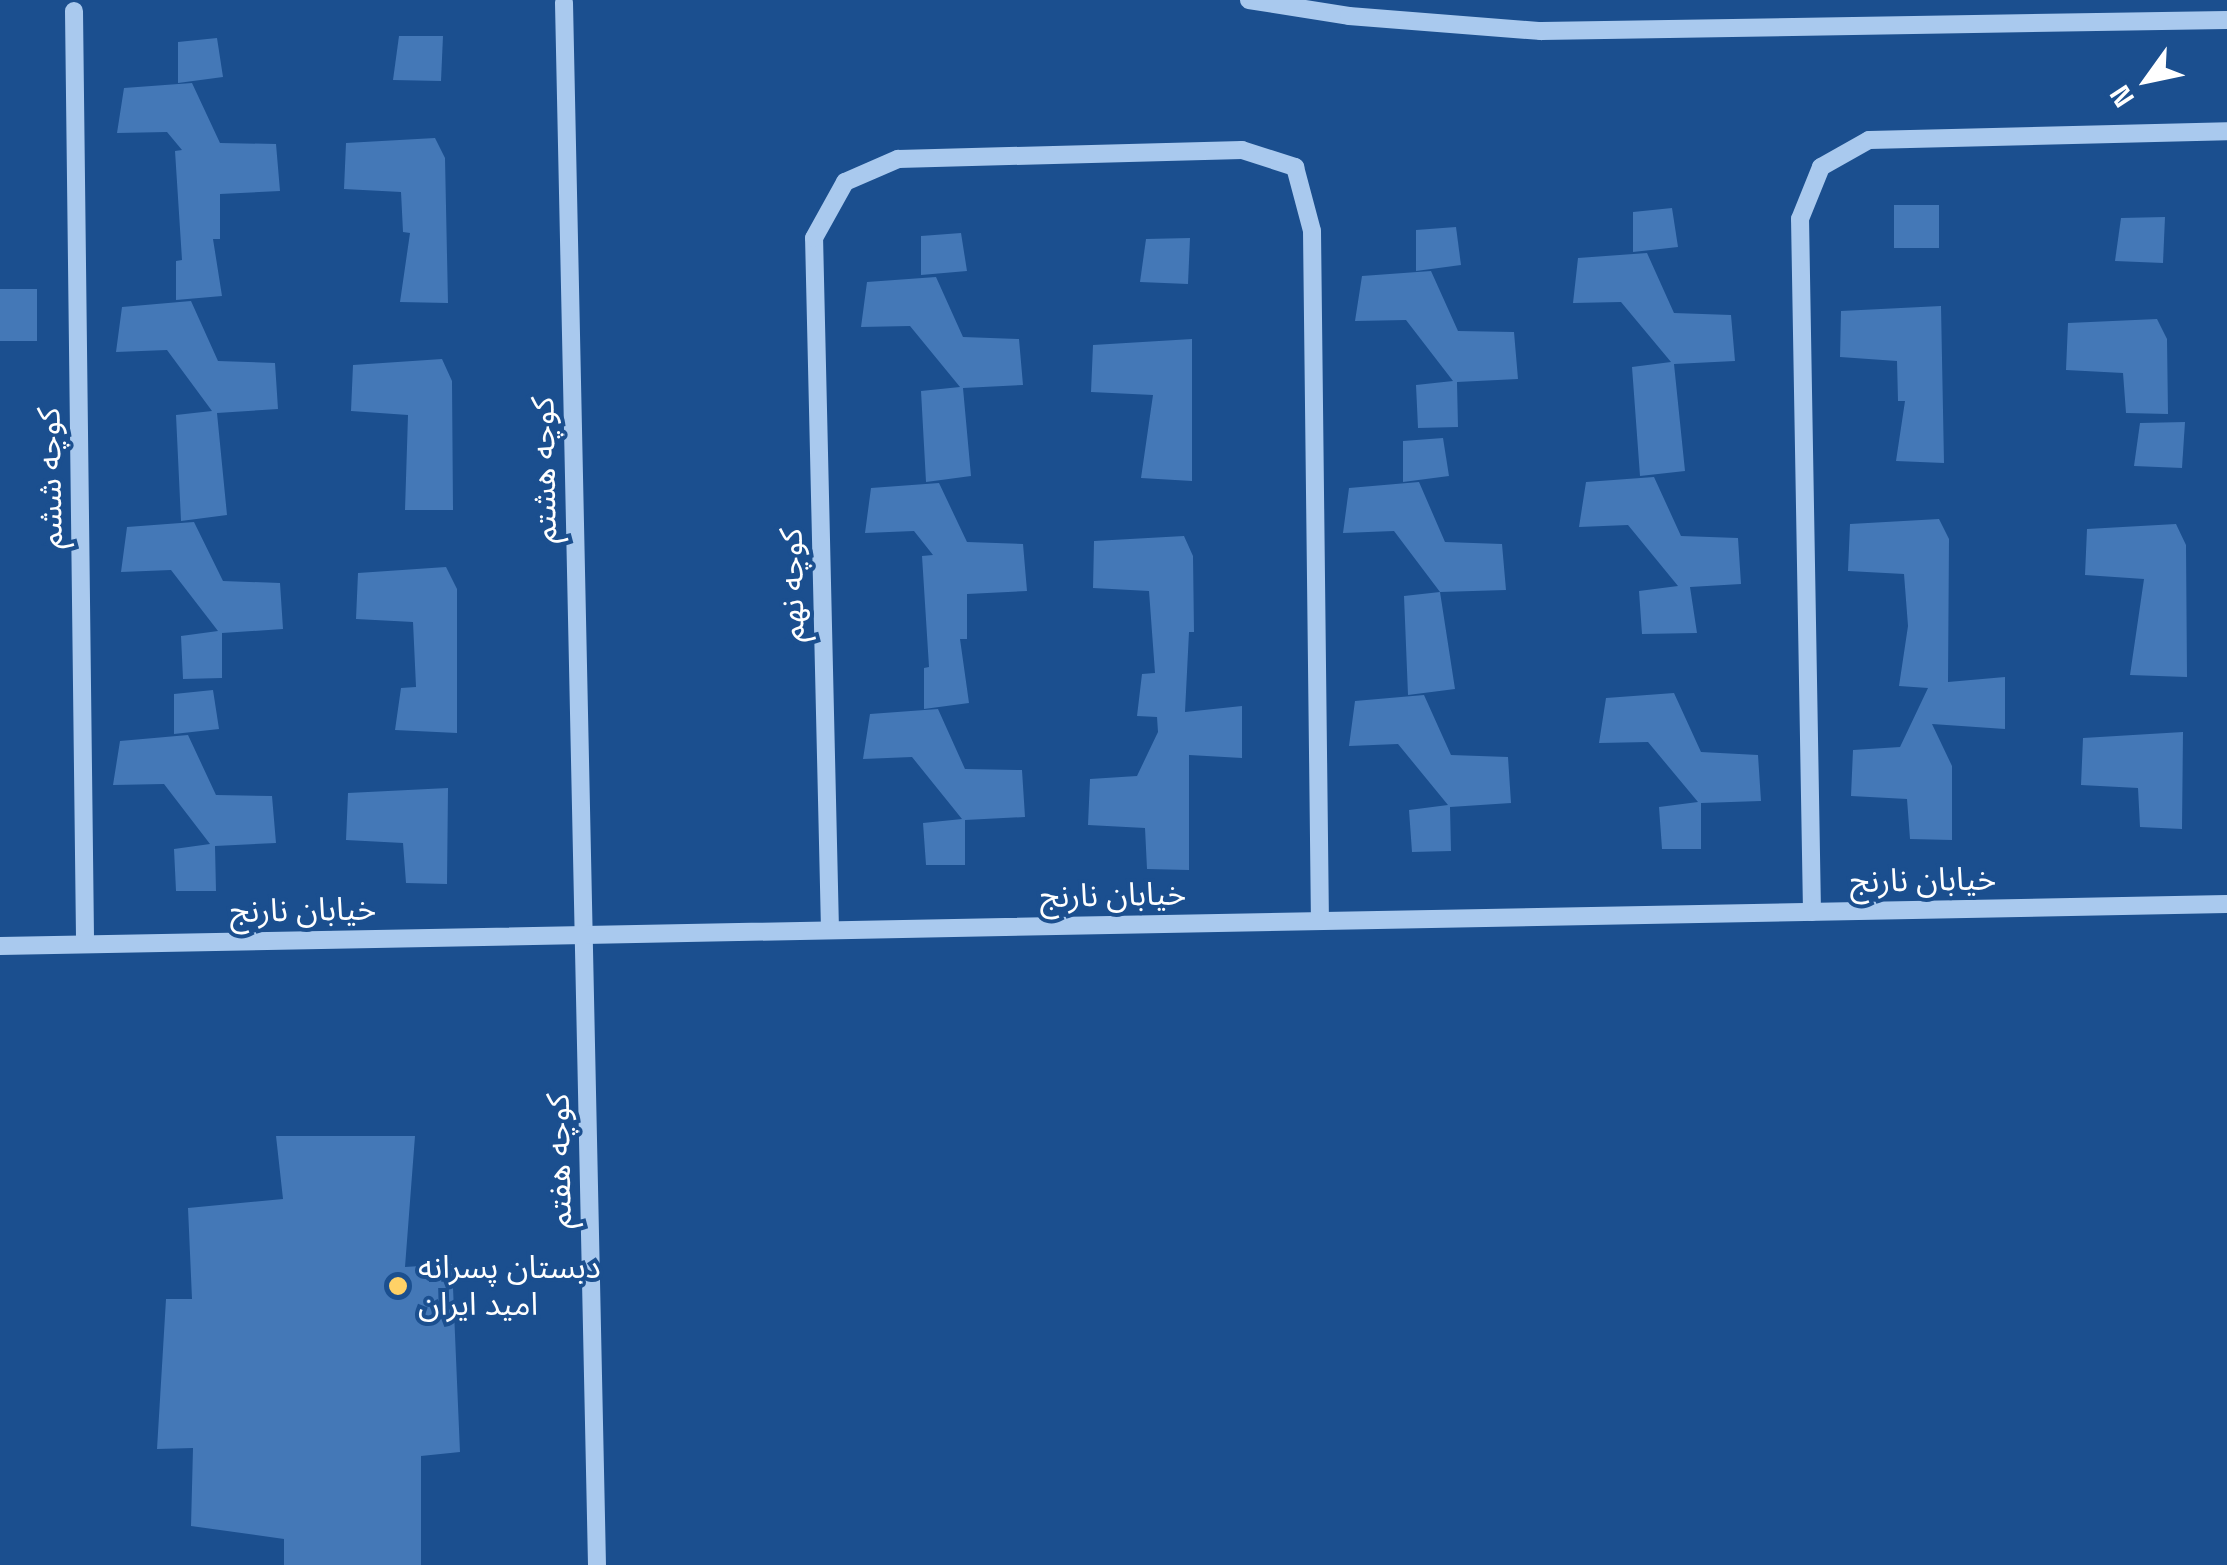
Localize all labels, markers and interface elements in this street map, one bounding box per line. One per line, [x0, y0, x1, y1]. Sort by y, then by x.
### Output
north arrow [2097, 30, 2197, 130]
text: N [2102, 79, 2142, 114]
street label: کوچه هشتم [524, 396, 564, 544]
street label: کوچه ششم [30, 407, 70, 549]
street label: کوچه نهم [772, 528, 812, 642]
street label: خیابان نارنج [1850, 860, 1996, 900]
street label: خیابان نارنج [1040, 875, 1186, 915]
street label: خیابان نارنج [230, 890, 376, 930]
street label: کوچه هفتم [539, 1093, 579, 1229]
place label: دبستان پسرانه امید ایران [418, 1249, 601, 1324]
marker: دبستان پسرانه امید ایران [387, 1275, 409, 1297]

